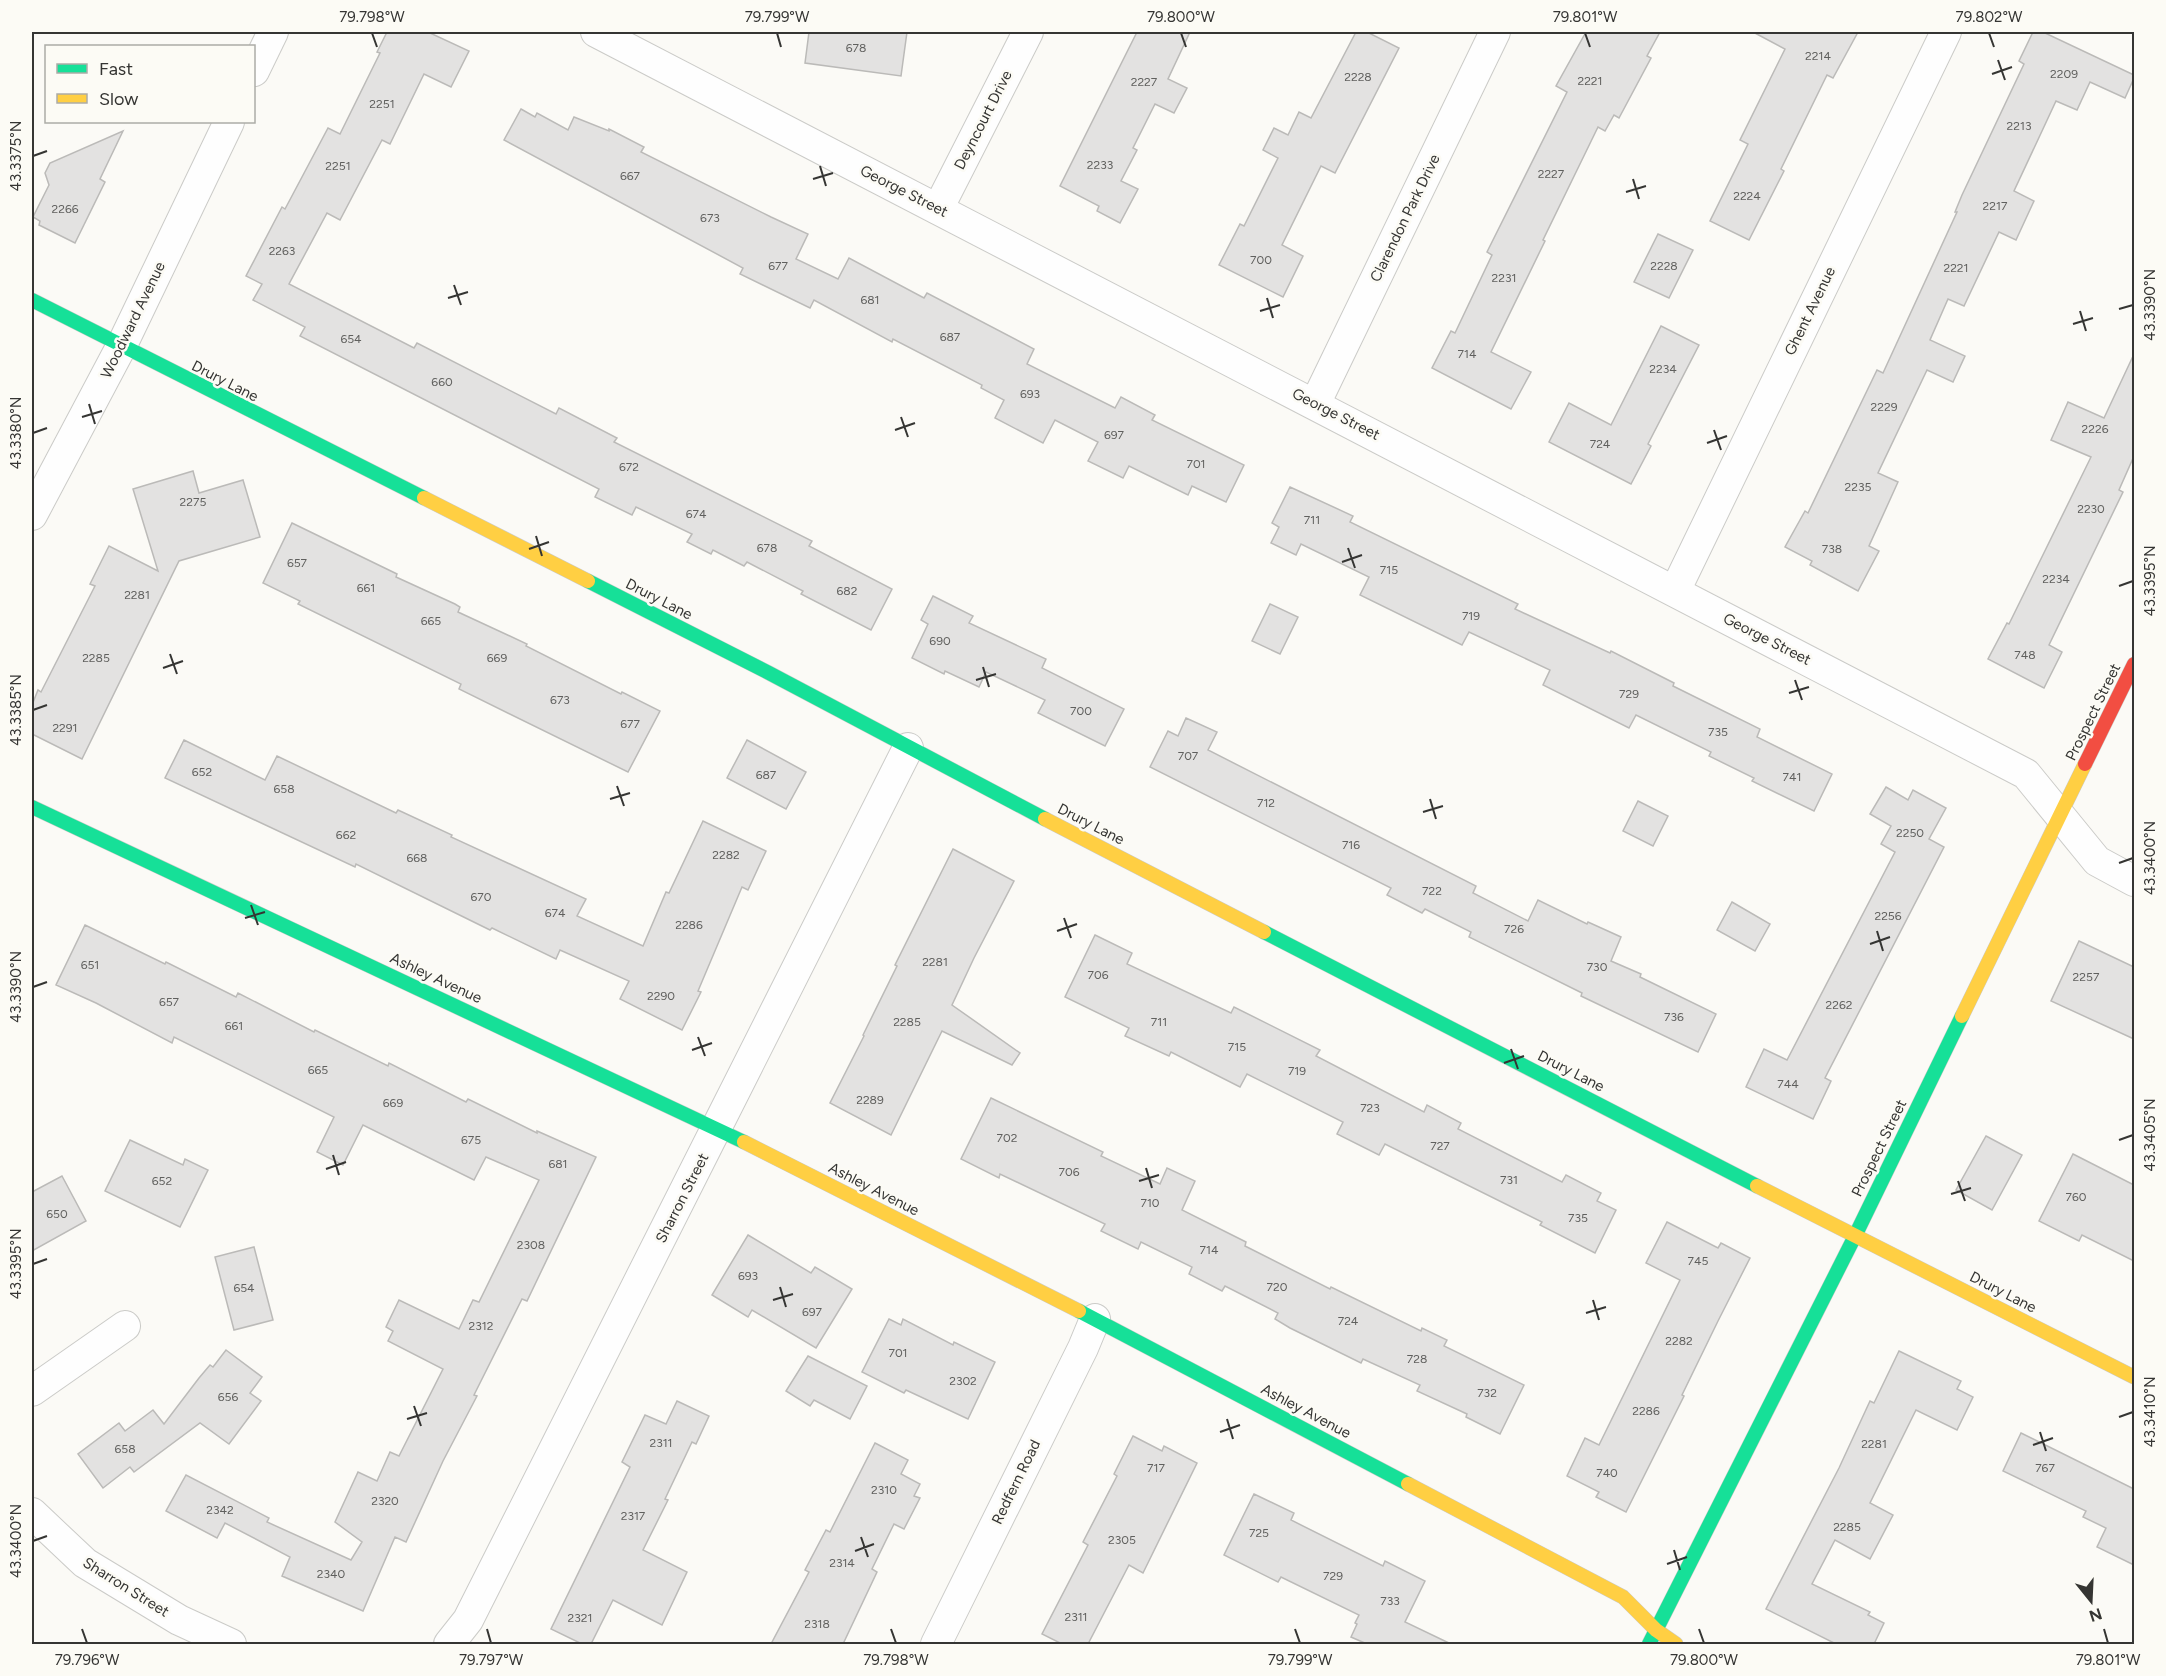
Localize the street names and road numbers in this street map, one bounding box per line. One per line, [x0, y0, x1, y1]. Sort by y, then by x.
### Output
street label: Deyncourt Drive [950, 67, 1016, 173]
street label: Clarendon Park Drive [1366, 151, 1444, 285]
street label: George Street [857, 161, 951, 221]
street label: Woodward Avenue [97, 259, 169, 381]
street label: Ghent Avenue [1781, 264, 1839, 358]
street label: Drury Lane [189, 357, 261, 405]
street label: George Street [1289, 384, 1383, 444]
street label: Drury Lane [623, 575, 695, 623]
street label: George Street [1720, 609, 1814, 669]
street label: Prospect Street [2062, 660, 2124, 764]
street label: Drury Lane [1055, 800, 1127, 848]
street label: Ashley Avenue [387, 949, 485, 1007]
street label: Drury Lane [1535, 1047, 1607, 1095]
street label: Prospect Street [1848, 1096, 1910, 1200]
street label: Sharron Street [652, 1150, 712, 1246]
street label: Ashley Avenue [826, 1158, 922, 1220]
street label: Drury Lane [1967, 1268, 2039, 1316]
street label: Ashley Avenue [1258, 1380, 1354, 1442]
street label: Redfern Road [988, 1437, 1044, 1527]
street label: Sharron Street [80, 1553, 173, 1621]

